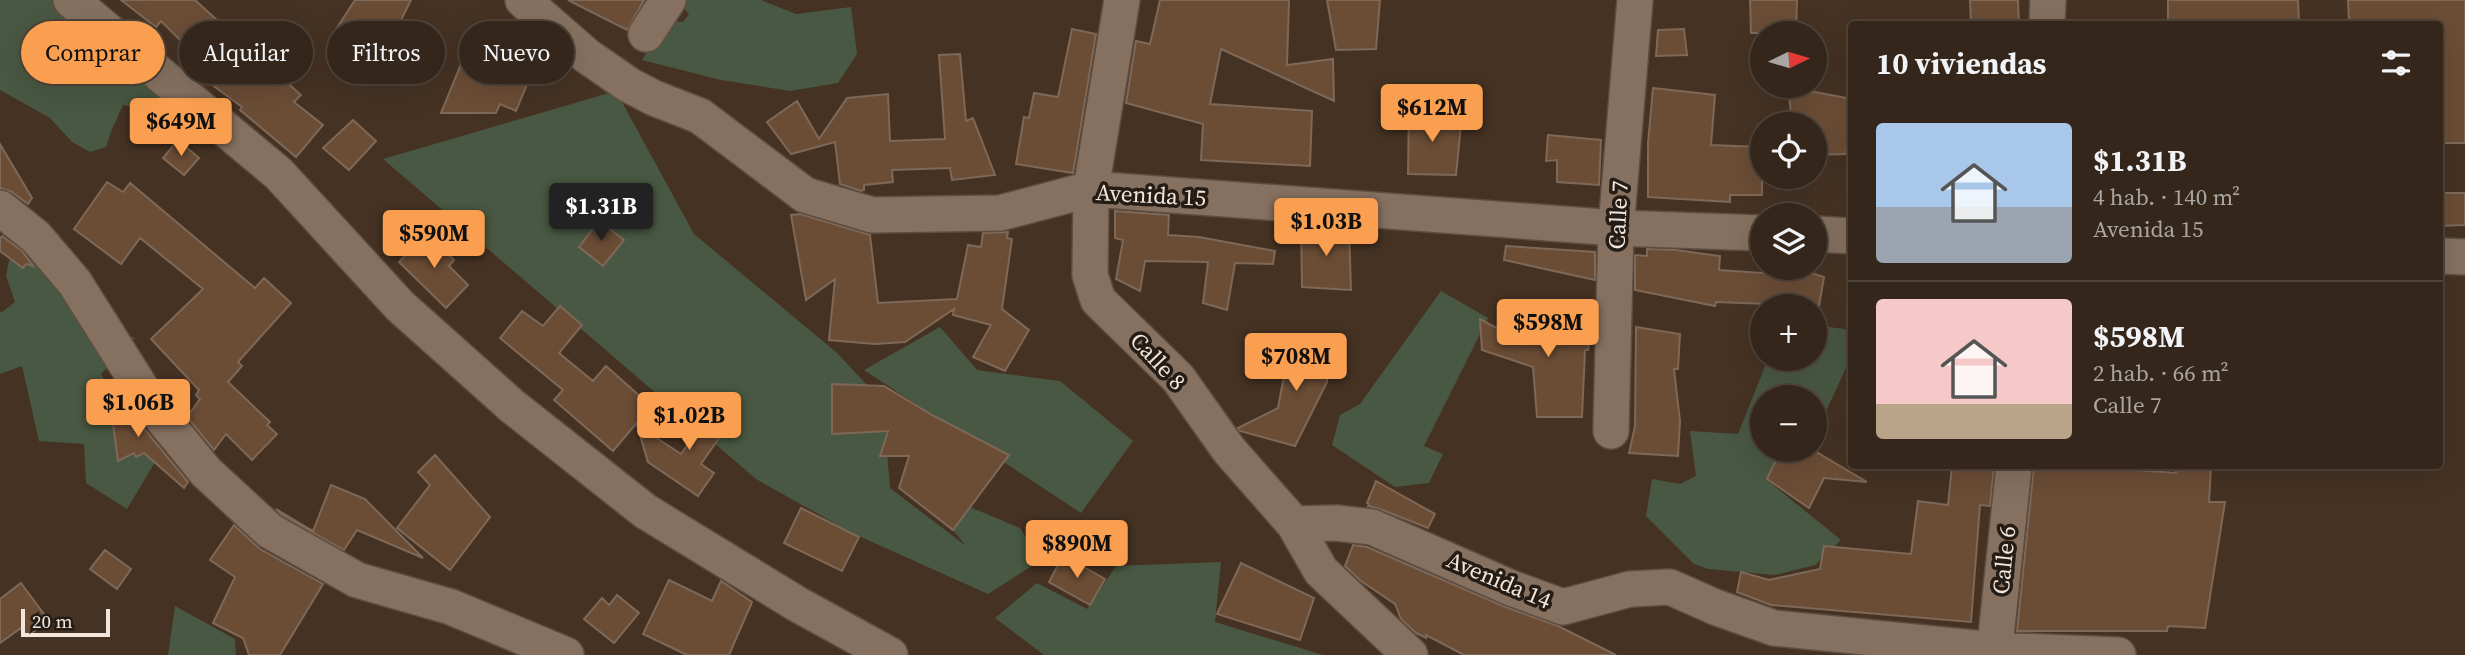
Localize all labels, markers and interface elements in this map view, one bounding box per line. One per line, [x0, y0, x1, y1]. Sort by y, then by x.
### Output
chip: Comprar [21, 21, 165, 84]
chip: Alquilar [179, 21, 313, 84]
chip: Filtros [327, 21, 445, 84]
chip: Nuevo [459, 21, 574, 84]
north arrow [1750, 21, 1827, 98]
map controls [1750, 21, 1827, 462]
text: 10 viviendas [1876, 43, 2047, 84]
icon: filters [2377, 44, 2415, 82]
pin: $612M [1383, 85, 1481, 144]
text: $612M [1397, 91, 1467, 123]
pin: $649M [132, 99, 230, 158]
text: $649M [146, 105, 216, 137]
button: locate [1750, 112, 1827, 189]
text: $1.31B [2093, 140, 2187, 181]
icon: home [1932, 151, 2016, 235]
street label: Avenida 15 [1095, 176, 1207, 214]
street label: Calle 7 [1600, 180, 1636, 250]
text: 4 hab. · 140 m² [2093, 181, 2240, 213]
pin: $1.31B [544, 184, 658, 243]
text: $1.31B [565, 190, 637, 222]
pin: $1.03B [1269, 198, 1383, 258]
button: layers [1750, 203, 1827, 280]
text: $1.03B [1290, 205, 1362, 237]
pin: $590M [385, 210, 483, 270]
text: Avenida 15 [2093, 213, 2203, 245]
text: $590M [399, 217, 469, 249]
button: + [1750, 294, 1827, 371]
pin: $598M [1499, 300, 1597, 359]
text: $598M [1513, 306, 1583, 338]
text: $598M [2093, 316, 2185, 357]
street label: Calle 8 [1123, 325, 1193, 397]
icon: home [1932, 327, 2016, 411]
pin: $708M [1247, 334, 1345, 393]
text: $708M [1261, 340, 1331, 372]
text: 2 hab. · 66 m² [2093, 357, 2229, 389]
pin: $1.06B [81, 380, 195, 439]
button: − [1750, 385, 1827, 462]
text: $1.06B [102, 386, 174, 418]
text: Calle 7 [2093, 389, 2162, 421]
pin: $1.02B [632, 392, 746, 452]
text: $1.02B [653, 399, 725, 431]
pin: $890M [1028, 520, 1126, 580]
street label: Calle 6 [1985, 524, 2023, 596]
text: $890M [1042, 527, 1112, 559]
street label: Avenida 14 [1442, 544, 1557, 616]
scale bar [21, 606, 110, 638]
text: 20 m [32, 608, 73, 634]

